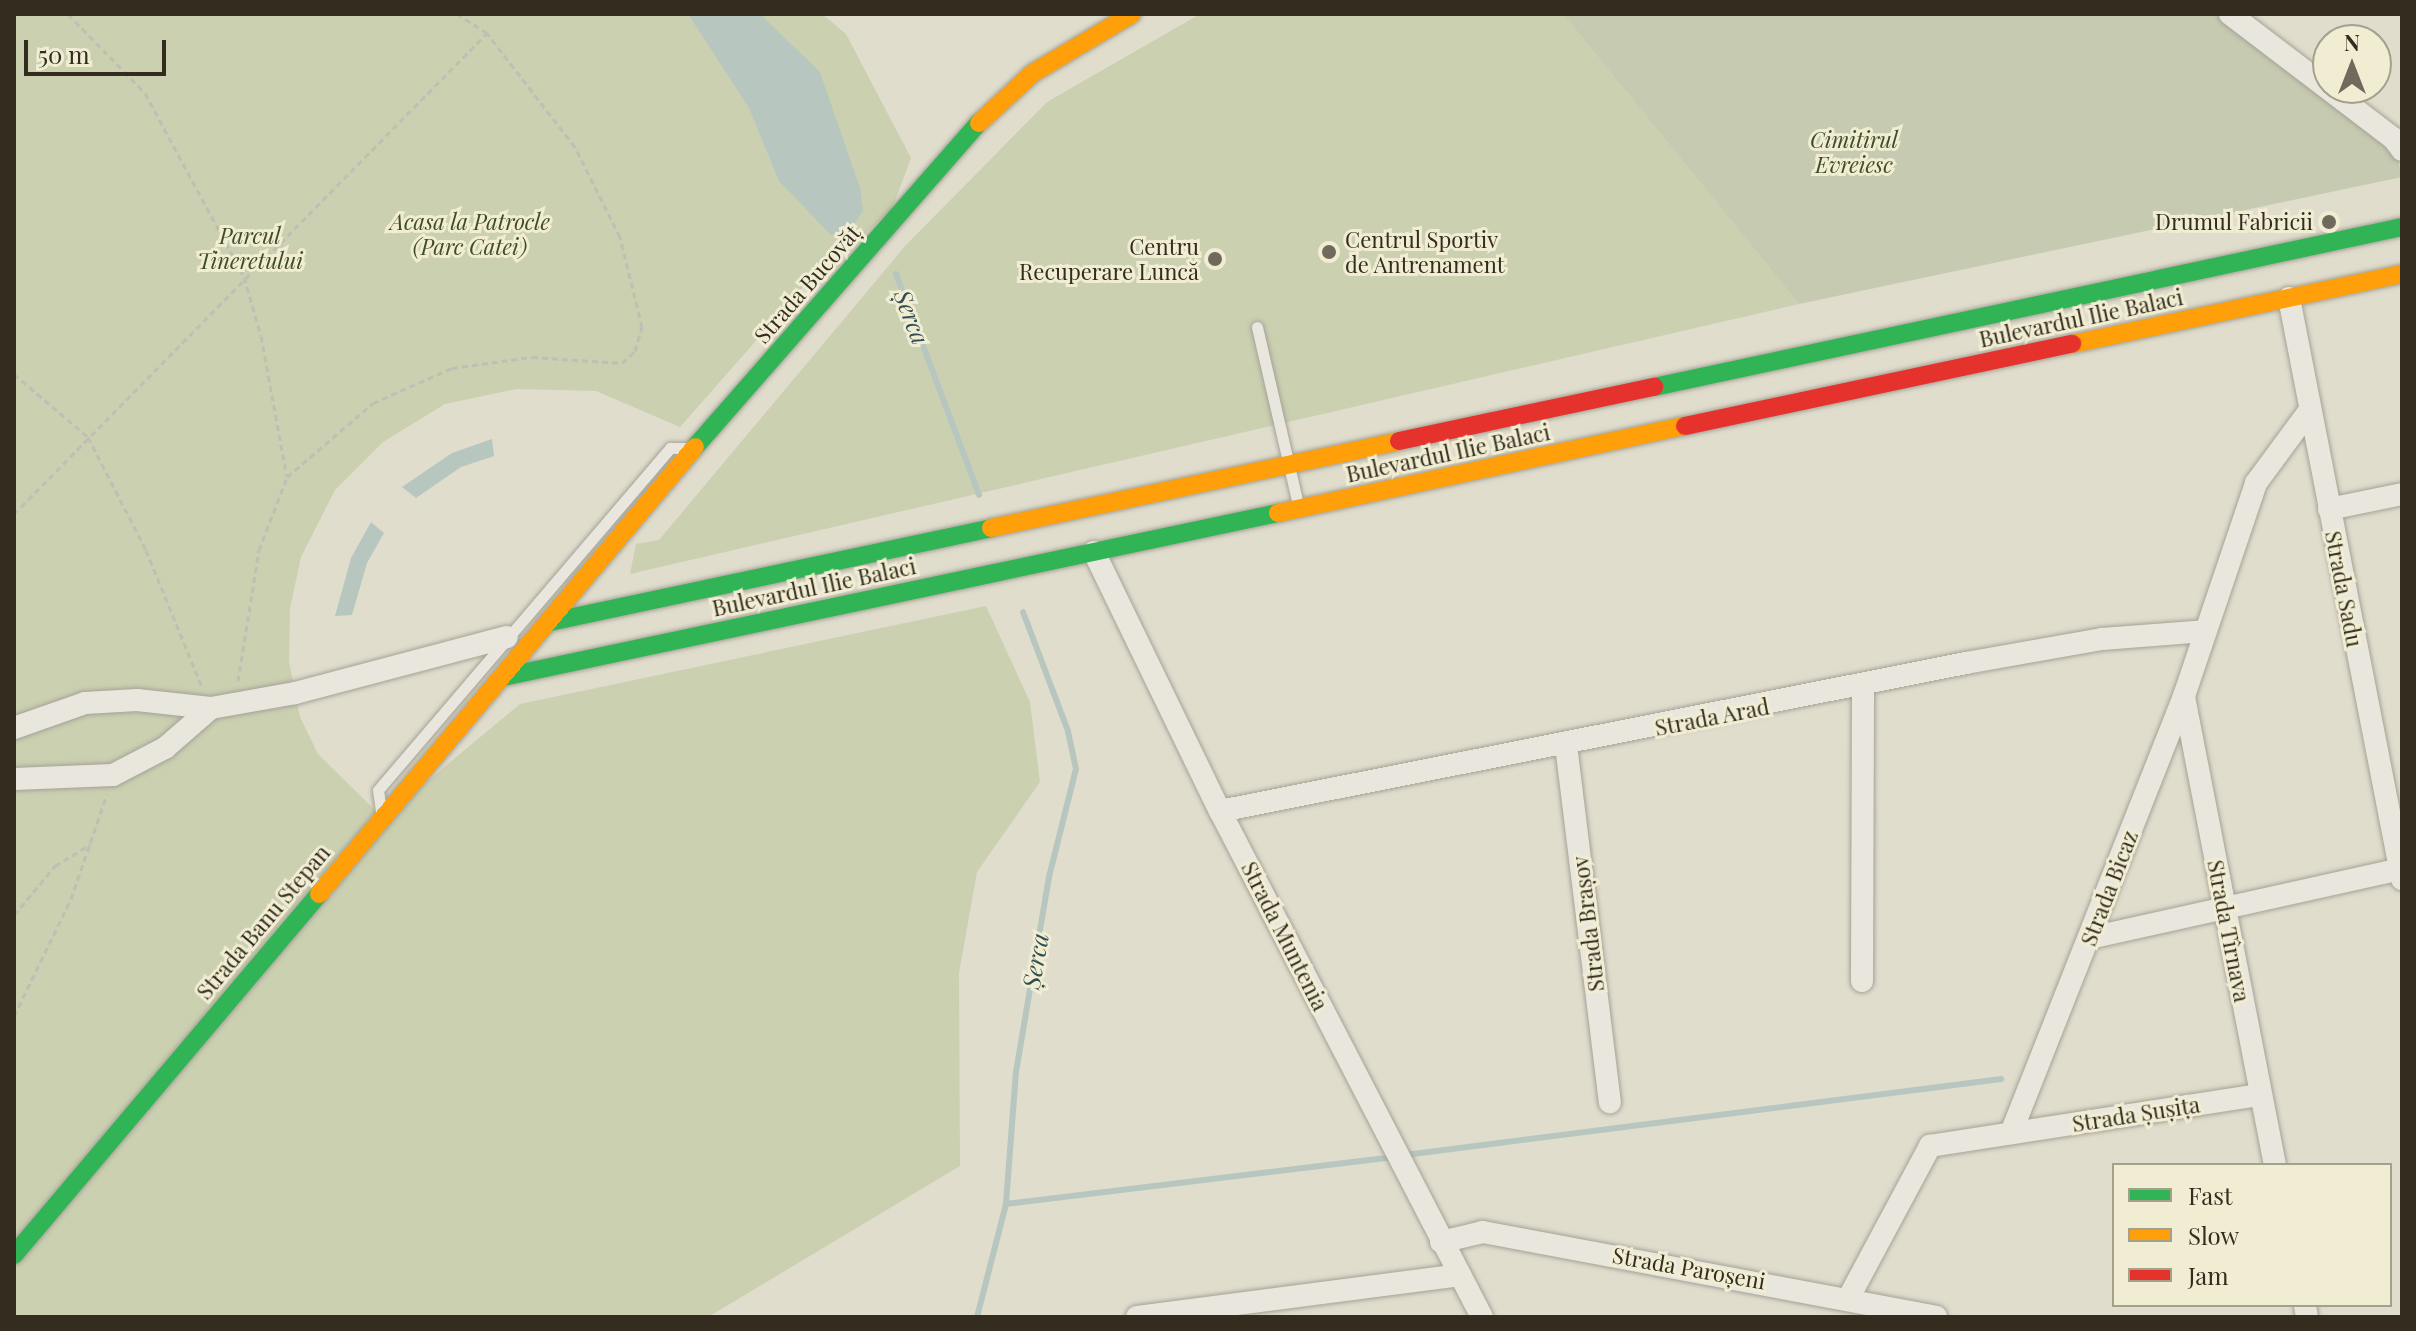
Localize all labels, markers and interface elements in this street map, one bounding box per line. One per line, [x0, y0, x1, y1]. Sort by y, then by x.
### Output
scale bar [28, 24, 170, 74]
north arrow [2312, 24, 2392, 104]
text: N [2344, 27, 2360, 57]
text: 50 m [38, 38, 90, 70]
park label: Cimitirul Evreiesc [1810, 126, 1898, 178]
park label: Acasa la Patrocle (Parc Catei) [390, 208, 550, 260]
place label: Drumul Fabricii [2155, 209, 2313, 235]
marker: Drumul Fabricii [2320, 213, 2338, 231]
street label: Strada Bucovăț [748, 219, 866, 349]
park label: Parcul Tineretului [197, 222, 303, 274]
place label: Centrul Sportiv de Antrenament [1345, 226, 1505, 278]
place label: Centru Recuperare Luncă [1019, 233, 1199, 284]
marker: Centrul Sportiv de Antrenament [1320, 243, 1338, 261]
marker: Centru Recuperare Luncă [1206, 250, 1224, 268]
street label: Bulevardul Ilie Balaci [1977, 283, 2185, 353]
water label: Șerca [888, 286, 936, 348]
street label: Bulevardul Ilie Balaci [1344, 418, 1552, 488]
street label: Strada Sadu [2320, 529, 2368, 649]
street label: Bulevardul Ilie Balaci [710, 552, 918, 622]
street label: Strada Arad [1652, 693, 1772, 741]
street label: Strada Bicaz [2075, 826, 2143, 950]
street label: Strada Banu Stepan [191, 839, 335, 1005]
street label: Strada Brașov [1567, 855, 1609, 993]
street label: Strada Muntenia [1236, 857, 1334, 1015]
street label: Strada Tîrnava [2202, 857, 2256, 1005]
water label: Șerca [1016, 931, 1054, 991]
street label: Strada Șușița [2070, 1091, 2202, 1137]
legend [2112, 1163, 2392, 1307]
text: Fast [2188, 1179, 2233, 1211]
text: Slow [2188, 1219, 2239, 1251]
street label: Strada Paroșeni [1610, 1242, 1768, 1294]
text: Jam [2188, 1259, 2229, 1291]

